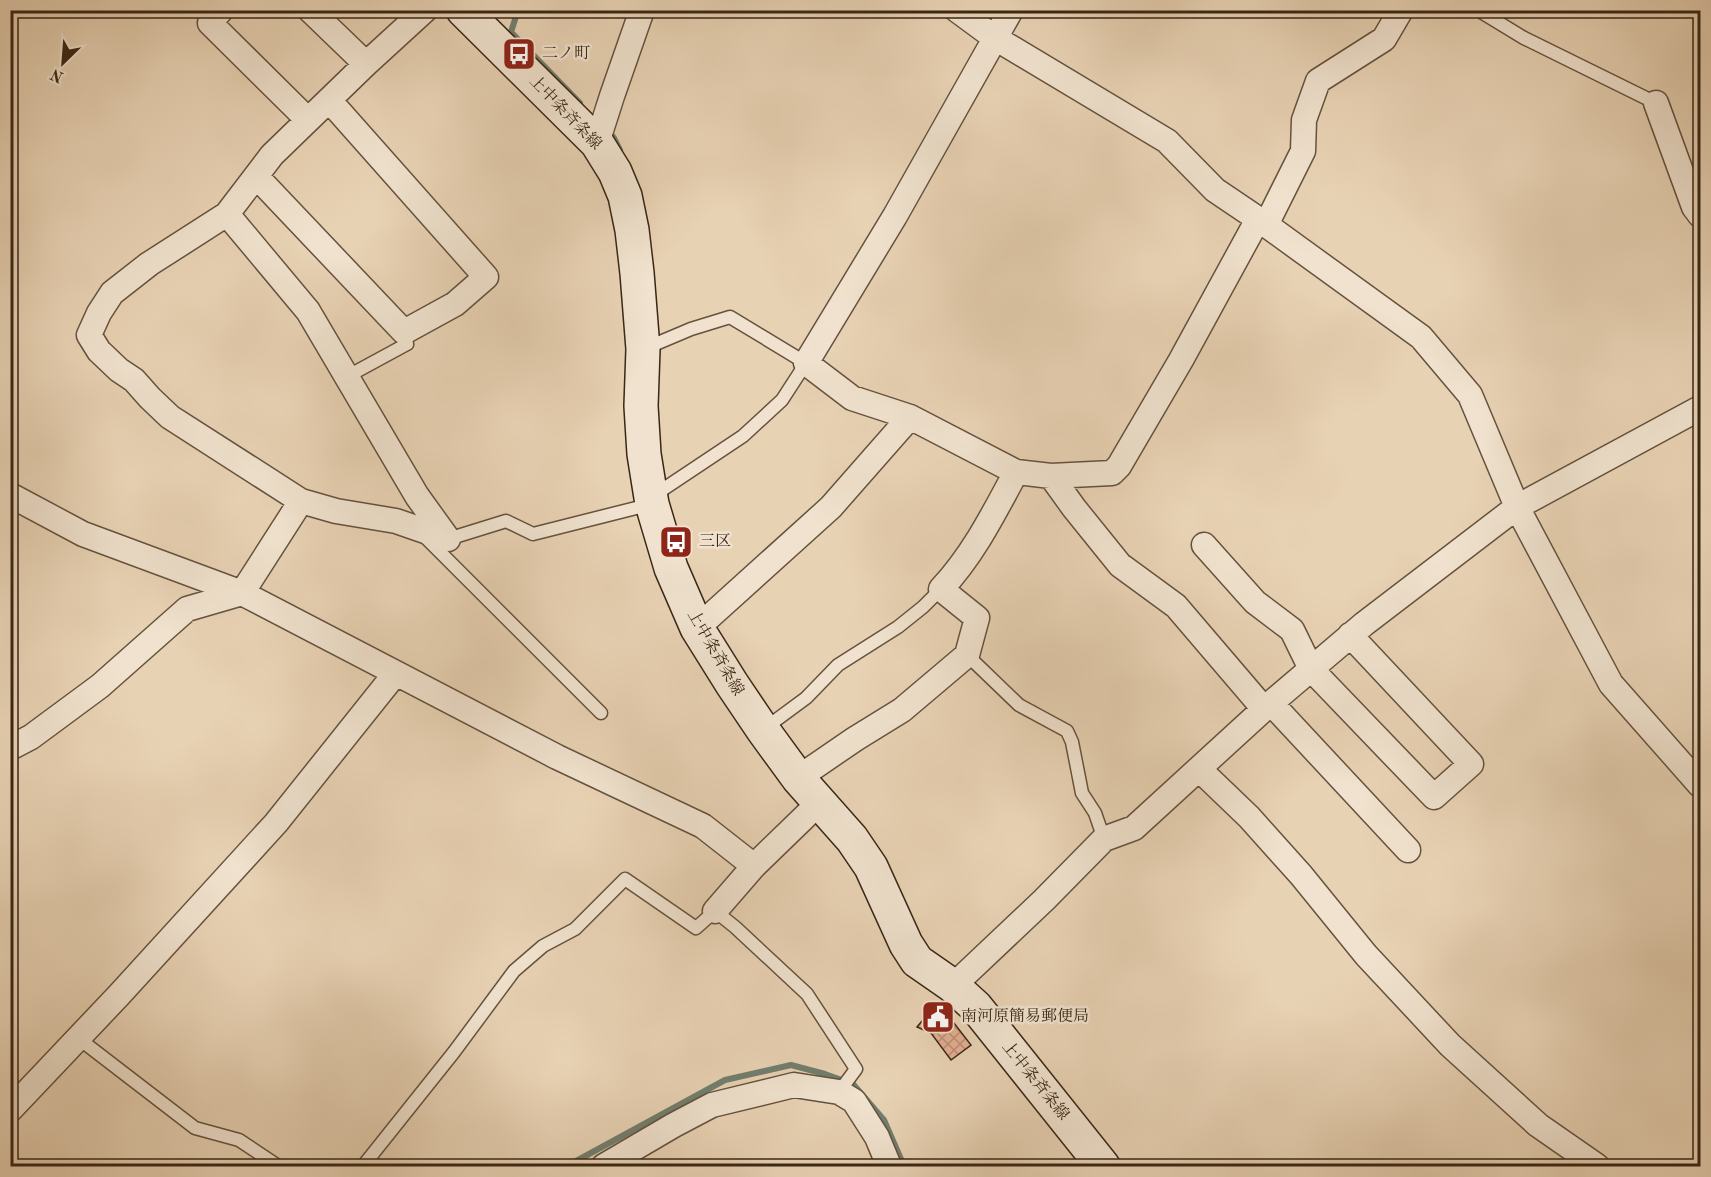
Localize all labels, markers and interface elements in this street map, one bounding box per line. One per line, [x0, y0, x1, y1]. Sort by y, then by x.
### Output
north arrow [33, 33, 93, 93]
bus stop icon: 二ノ町 [501, 36, 537, 72]
place label: 二ノ町 [542, 45, 590, 62]
text: N [48, 65, 66, 85]
street label: 上中条斉条線 [526, 72, 606, 153]
bus stop icon: 三区 [658, 524, 694, 560]
place label: 三区 [699, 533, 731, 550]
street label: 上中条斉条線 [684, 606, 748, 699]
public building icon: 南河原簡易郵便局 [920, 999, 956, 1035]
place label: 南河原簡易郵便局 [961, 1007, 1089, 1025]
street label: 上中条斉条線 [999, 1037, 1073, 1123]

